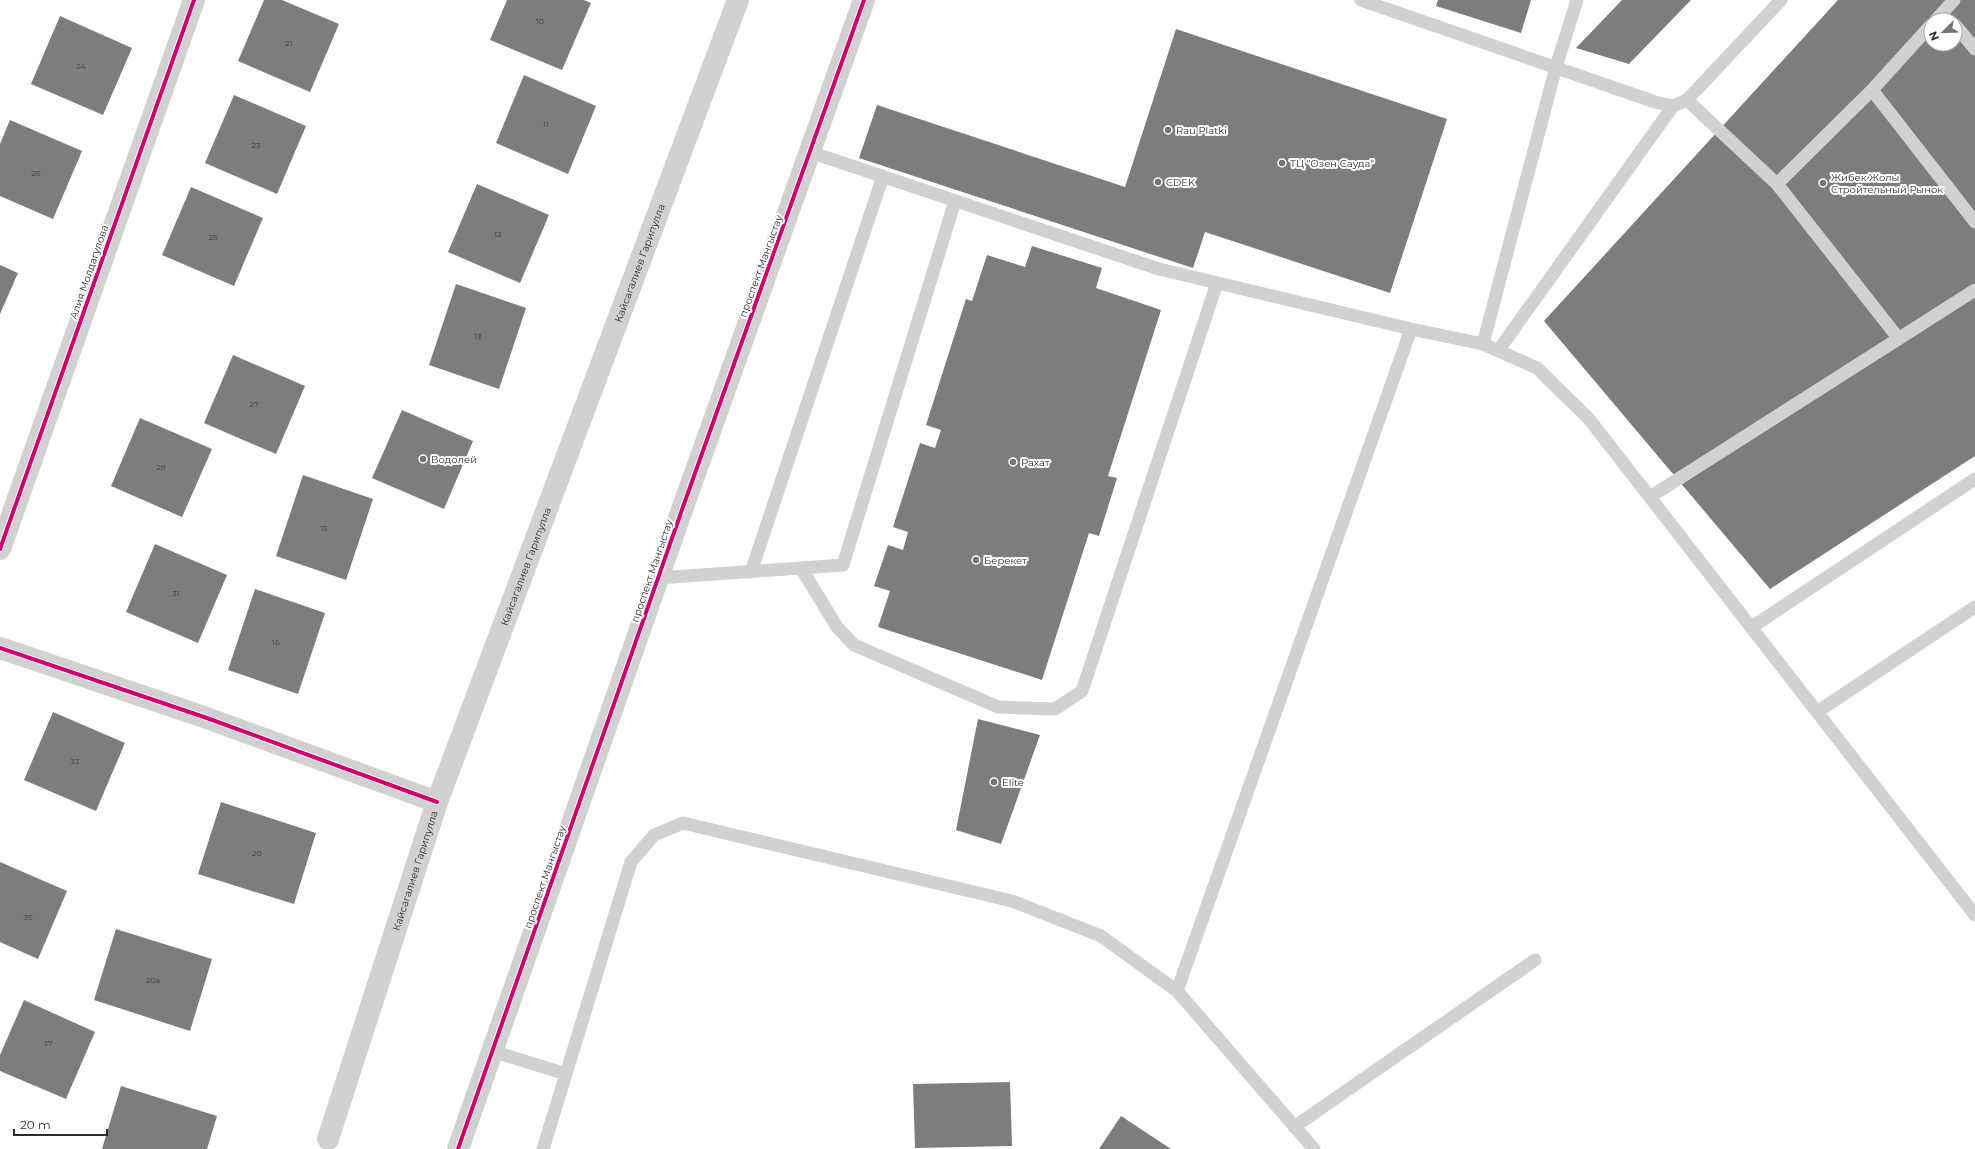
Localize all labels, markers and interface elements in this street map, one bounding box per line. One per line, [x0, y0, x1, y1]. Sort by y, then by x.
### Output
north arrow [1923, 12, 1963, 52]
house number: 10 [536, 16, 544, 26]
text: N [1926, 29, 1942, 43]
house number: 21 [285, 38, 293, 48]
house number: 24 [76, 61, 87, 71]
house number: 11 [543, 119, 549, 129]
place label: Rau Platki [1176, 124, 1227, 137]
marker: Rau Platki [1163, 125, 1173, 135]
house number: 23 [251, 140, 261, 150]
place label: ТЦ "Озен Сауда" [1290, 157, 1374, 170]
marker: ТЦ "Озен Сауда" [1277, 158, 1287, 168]
house number: 26 [31, 168, 41, 178]
place label: Жибек Жолы Стройтельный Рынок [1831, 171, 1943, 196]
place label: CDEK [1166, 176, 1196, 189]
marker: CDEK [1153, 177, 1163, 187]
marker: Жибек Жолы Стройтельный Рынок [1818, 178, 1828, 188]
street label: Кайсагалиев Гарипулла [611, 202, 667, 324]
street label: проспект Мангыстау [736, 213, 786, 319]
street label: Алия Молдагулова [67, 223, 111, 321]
house number: 12 [494, 229, 502, 239]
house number: 25 [208, 232, 218, 242]
house number: 13 [474, 331, 482, 341]
house number: 27 [249, 399, 259, 409]
place label: Водолей [431, 453, 477, 466]
marker: Водолей [418, 454, 428, 464]
place label: Рахат [1021, 456, 1050, 469]
marker: Рахат [1008, 457, 1018, 467]
house number: 29 [156, 462, 166, 472]
street label: Кайсагалиев Гарипулла [497, 505, 554, 627]
street label: проспект Мангыстау [628, 517, 676, 624]
house number: 15 [320, 523, 328, 533]
place label: Берекет [984, 554, 1027, 567]
marker: Берекет [971, 555, 981, 565]
house number: 31 [172, 588, 180, 598]
house number: 16 [272, 637, 280, 647]
house number: 33 [71, 756, 80, 766]
place label: Elite [1002, 776, 1024, 789]
marker: Elite [989, 777, 999, 787]
street label: Кайсагалиев Гарипулла [389, 809, 440, 932]
street label: проспект Мангыстау [521, 823, 569, 930]
house number: 20 [252, 848, 262, 858]
house number: 35 [24, 912, 33, 922]
house number: 20а [146, 975, 160, 985]
house number: 37 [43, 1038, 53, 1048]
scale bar [14, 1111, 107, 1137]
text: 20 m [20, 1117, 51, 1132]

